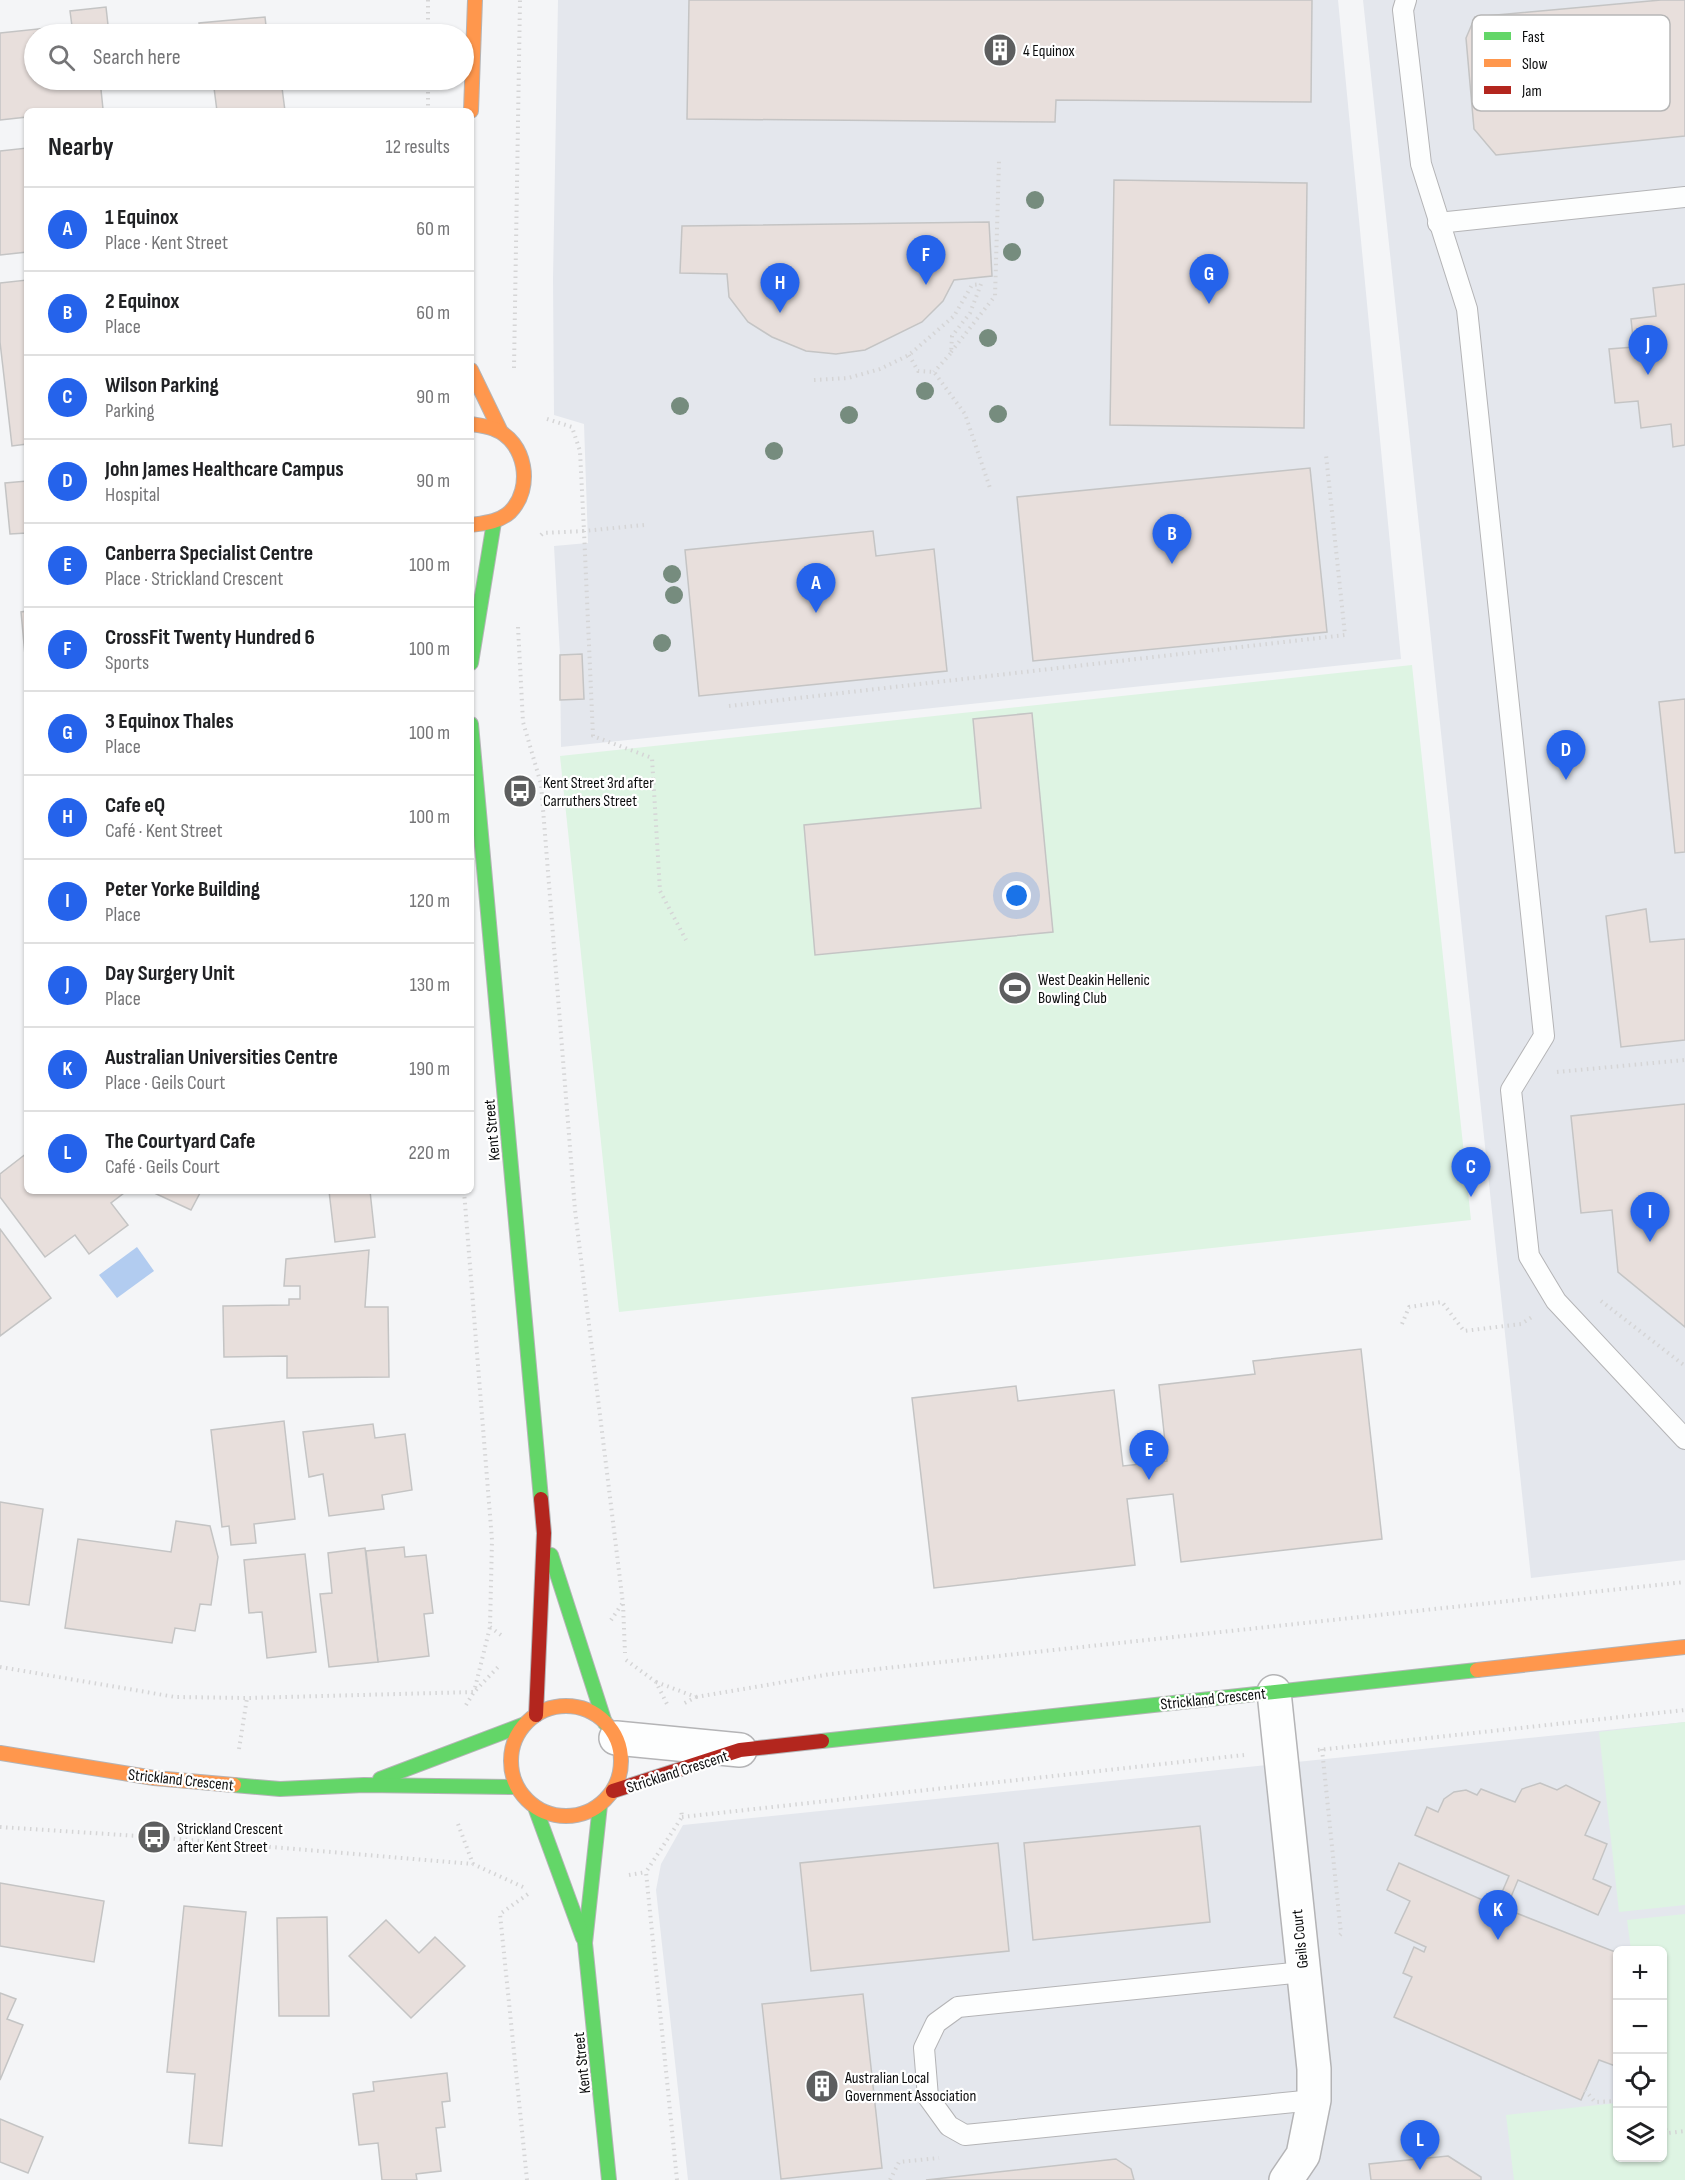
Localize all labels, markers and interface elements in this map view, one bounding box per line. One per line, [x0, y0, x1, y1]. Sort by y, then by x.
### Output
legend [1472, 15, 1670, 111]
search box [24, 24, 474, 90]
text: Fast [1522, 28, 1545, 47]
building icon: 4 Equinox [982, 32, 1018, 68]
icon: search [45, 41, 78, 74]
place label: 4 Equinox [1023, 42, 1074, 61]
text: Search here [93, 44, 180, 71]
text: Slow [1522, 55, 1547, 74]
text: Jam [1521, 82, 1542, 101]
text: Nearby [48, 132, 114, 163]
text: 12 results [386, 135, 450, 159]
text: 1 Equinox [105, 204, 178, 231]
text: A [63, 217, 72, 241]
text: 60 m [416, 217, 450, 241]
text: Place · Kent Street [105, 231, 228, 255]
pin: F [906, 236, 946, 285]
pin: G [1190, 254, 1228, 304]
pin: H [760, 264, 800, 313]
text: 2 Equinox [105, 288, 179, 315]
text: B [63, 301, 72, 325]
text: 60 m [416, 301, 450, 325]
text: Place [105, 315, 141, 339]
pin: J [1628, 326, 1668, 375]
text: Wilson Parking [105, 372, 219, 399]
text: C [62, 385, 73, 409]
text: 90 m [416, 385, 450, 409]
text: Parking [105, 399, 155, 423]
text: John James Healthcare Campus [105, 456, 344, 483]
text: D [62, 469, 73, 493]
text: 90 m [416, 469, 450, 493]
text: Hospital [105, 483, 160, 507]
pin: B [1152, 514, 1192, 564]
text: Canberra Specialist Centre [105, 540, 313, 567]
text: E [63, 553, 72, 577]
text: 100 m [409, 553, 450, 577]
pin: A [796, 564, 836, 613]
text: Place · Strickland Crescent [105, 567, 283, 591]
text: CrossFit Twenty Hundred 6 [105, 624, 315, 651]
text: F [63, 637, 72, 661]
text: 100 m [409, 637, 450, 661]
text: Sports [105, 651, 149, 675]
text: 3 Equinox Thales [105, 708, 234, 735]
text: G [62, 721, 73, 745]
text: 100 m [409, 721, 450, 745]
pin: D [1546, 730, 1586, 780]
text: Place [105, 735, 141, 759]
bus stop icon: Kent Street 3rd after Carruthers Street [502, 773, 538, 809]
place label: Kent Street 3rd after Carruthers Street [543, 774, 654, 811]
text: Cafe eQ [105, 792, 165, 819]
text: H [62, 805, 73, 829]
text: 100 m [409, 805, 450, 829]
text: Café · Kent Street [105, 819, 223, 843]
text: Peter Yorke Building [105, 876, 260, 903]
your location [1002, 881, 1031, 910]
text: I [65, 889, 70, 913]
text: 120 m [410, 889, 450, 913]
text: Place [105, 903, 141, 927]
text: Day Surgery Unit [105, 960, 235, 987]
sports icon: West Deakin Hellenic Bowling Club [997, 970, 1033, 1006]
place label: West Deakin Hellenic Bowling Club [1038, 971, 1150, 1008]
text: J [65, 973, 70, 997]
text: 130 m [410, 973, 450, 997]
text: Place [105, 987, 141, 1011]
text: Australian Universities Centre [105, 1044, 338, 1071]
text: K [63, 1057, 72, 1081]
text: 190 m [409, 1057, 450, 1081]
text: Place · Geils Court [105, 1071, 225, 1095]
street label: Kent Street [480, 1098, 505, 1161]
text: The Courtyard Cafe [105, 1128, 255, 1155]
text: L [64, 1141, 71, 1165]
text: 220 m [409, 1141, 450, 1165]
pin: C [1452, 1148, 1490, 1197]
text: Café · Geils Court [105, 1155, 220, 1179]
pin: I [1630, 1192, 1670, 1242]
pin: E [1130, 1430, 1168, 1480]
street label: Strickland Crescent [1160, 1685, 1267, 1714]
street label: Strickland Crescent [624, 1747, 731, 1798]
street label: Strickland Crescent [127, 1766, 235, 1795]
bus stop icon: Strickland Crescent after Kent Street [136, 1819, 172, 1855]
place label: Strickland Crescent after Kent Street [177, 1820, 283, 1857]
pin: K [1478, 1890, 1518, 1940]
street label: Geils Court [1288, 1908, 1313, 1969]
map controls [1613, 1946, 1667, 2162]
button: + [1613, 1946, 1667, 2000]
button: − [1613, 2000, 1667, 2054]
street label: Kent Street [570, 2031, 595, 2094]
button: locate [1613, 2054, 1667, 2108]
building icon: Australian Local Government Association [804, 2068, 840, 2104]
place label: Australian Local Government Association [844, 2069, 976, 2106]
button: layers [1613, 2108, 1667, 2162]
pin: L [1400, 2120, 1440, 2170]

